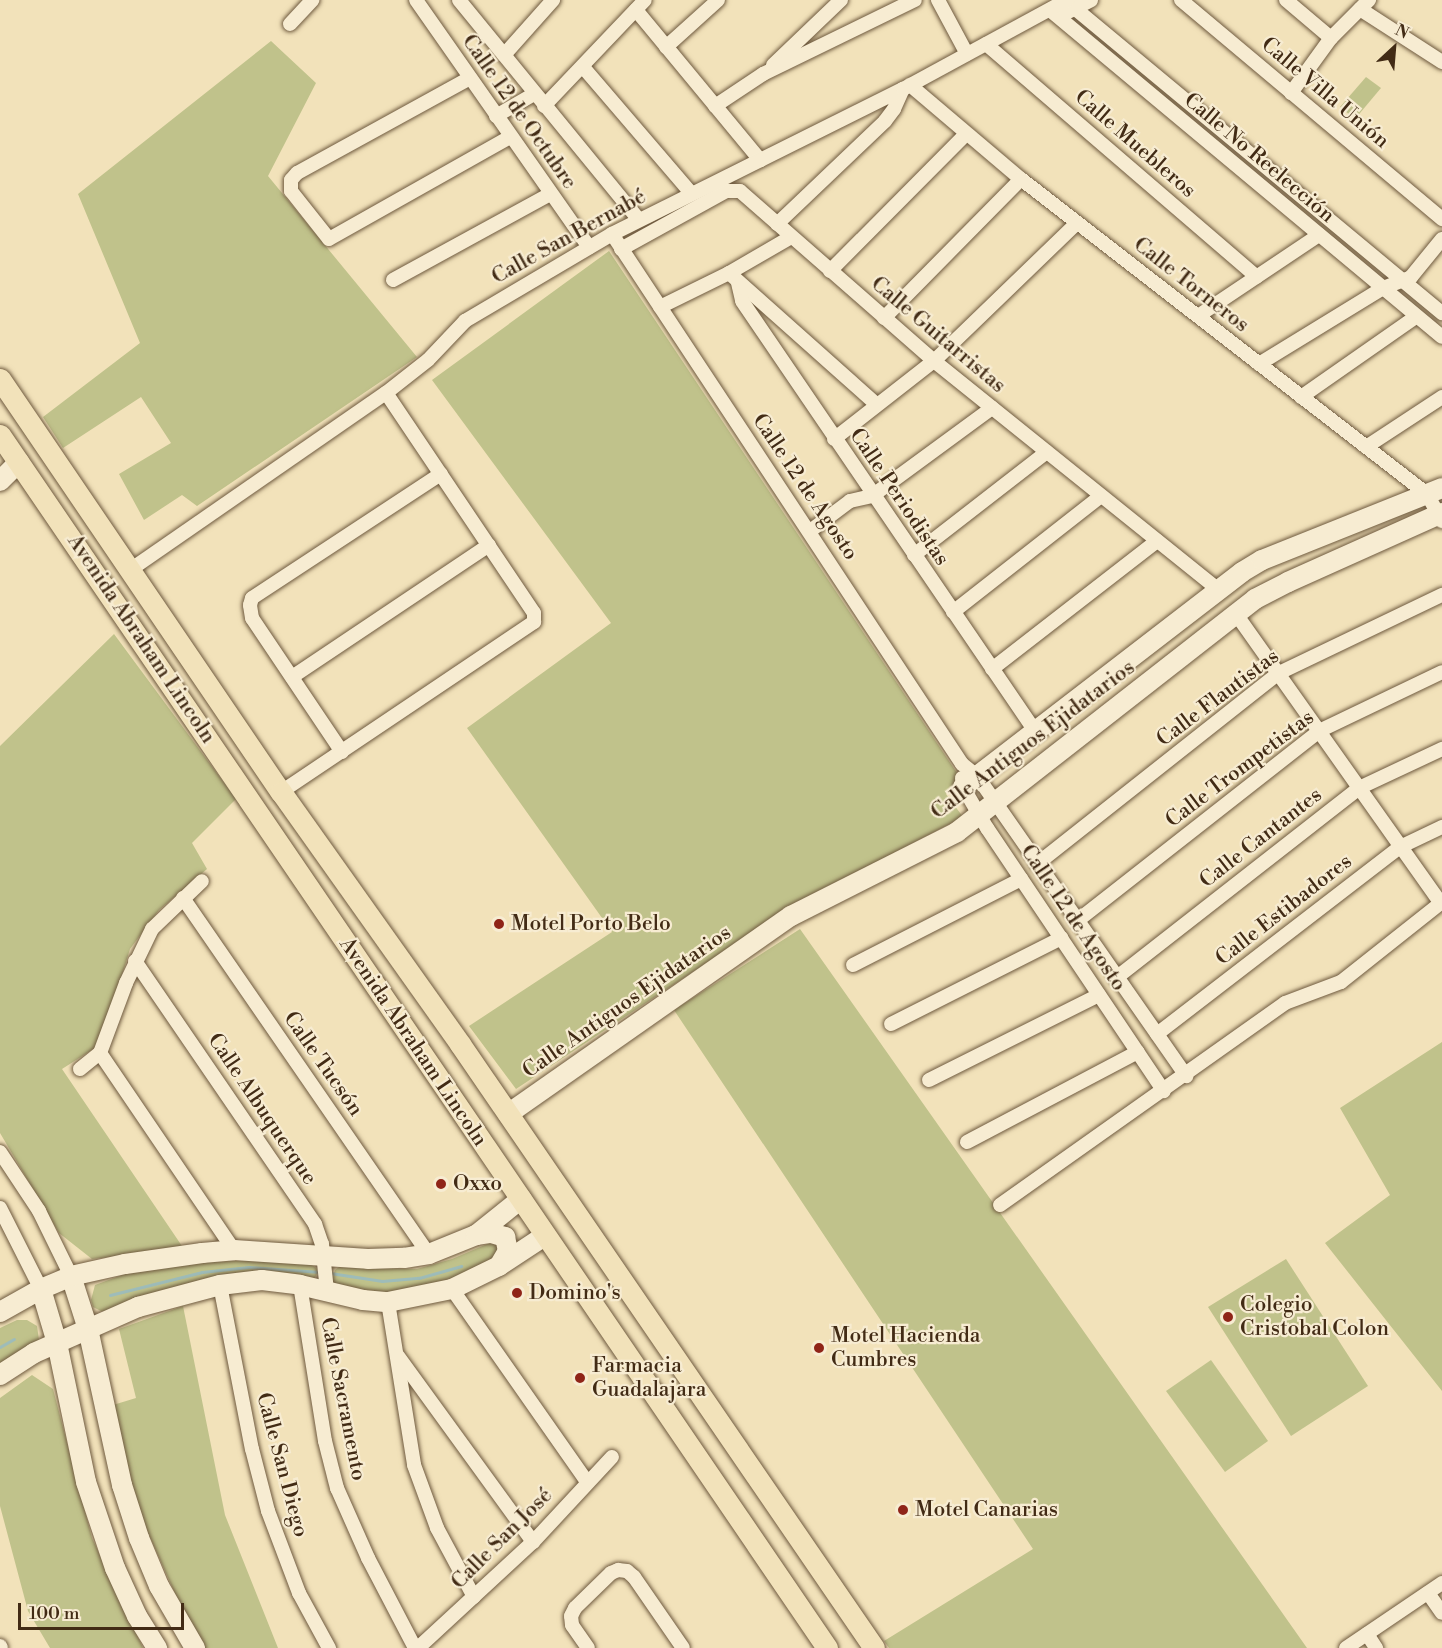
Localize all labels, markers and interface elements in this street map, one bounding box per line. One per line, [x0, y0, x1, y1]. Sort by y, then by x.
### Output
north arrow [1364, 18, 1424, 78]
text: N [1392, 20, 1412, 44]
street label: Calle 12 de Octubre [456, 30, 582, 194]
street label: Calle Villa Unión [1256, 32, 1394, 154]
street label: Calle Muebleros [1069, 85, 1201, 203]
street label: Calle No Reelección [1179, 88, 1339, 228]
street label: Calle San Bernabé [487, 184, 651, 290]
street label: Calle Torneros [1128, 232, 1254, 338]
street label: Calle Guitarristas [866, 271, 1010, 399]
street label: Calle 12 de Agosto [747, 409, 863, 565]
street label: Calle Periodistas [844, 424, 954, 570]
street label: Avenida Abraham Lincoln [62, 530, 220, 748]
street label: Calle Flautistas [1152, 644, 1284, 752]
street label: Calle Antiguos Ejidatarios [926, 655, 1140, 825]
street label: Calle Trompetistas [1161, 705, 1319, 833]
street label: Calle Cantantes [1195, 783, 1327, 893]
street label: Calle 12 de Agosto [1015, 840, 1131, 996]
street label: Calle Estibadores [1211, 849, 1357, 971]
place label: Motel Porto Belo [511, 911, 671, 937]
marker: Motel Porto Belo [492, 917, 506, 931]
street label: Calle Antiguos Ejidatarios [518, 920, 736, 1084]
street label: Avenida Abraham Lincoln [334, 933, 492, 1151]
street label: Calle Tucsón [278, 1007, 368, 1121]
street label: Calle Albuquerque [202, 1029, 322, 1189]
place label: Oxxo [453, 1171, 502, 1197]
marker: Oxxo [434, 1177, 448, 1191]
place label: Domino's [529, 1280, 621, 1306]
marker: Domino's [510, 1286, 524, 1300]
place label: Colegio Cristobal Colon [1240, 1292, 1389, 1342]
marker: Colegio Cristobal Colon [1221, 1310, 1235, 1324]
street label: Calle Sacramento [315, 1315, 371, 1483]
place label: Motel Hacienda Cumbres [831, 1323, 980, 1373]
marker: Motel Hacienda Cumbres [812, 1341, 826, 1355]
place label: Farmacia Guadalajara [592, 1353, 706, 1403]
marker: Farmacia Guadalajara [573, 1371, 587, 1385]
street label: Calle San Diego [251, 1390, 313, 1540]
street label: Calle San José [446, 1483, 558, 1595]
place label: Motel Canarias [915, 1497, 1058, 1523]
marker: Motel Canarias [896, 1503, 910, 1517]
scale bar [21, 1591, 188, 1629]
text: 100 m [29, 1602, 80, 1625]

